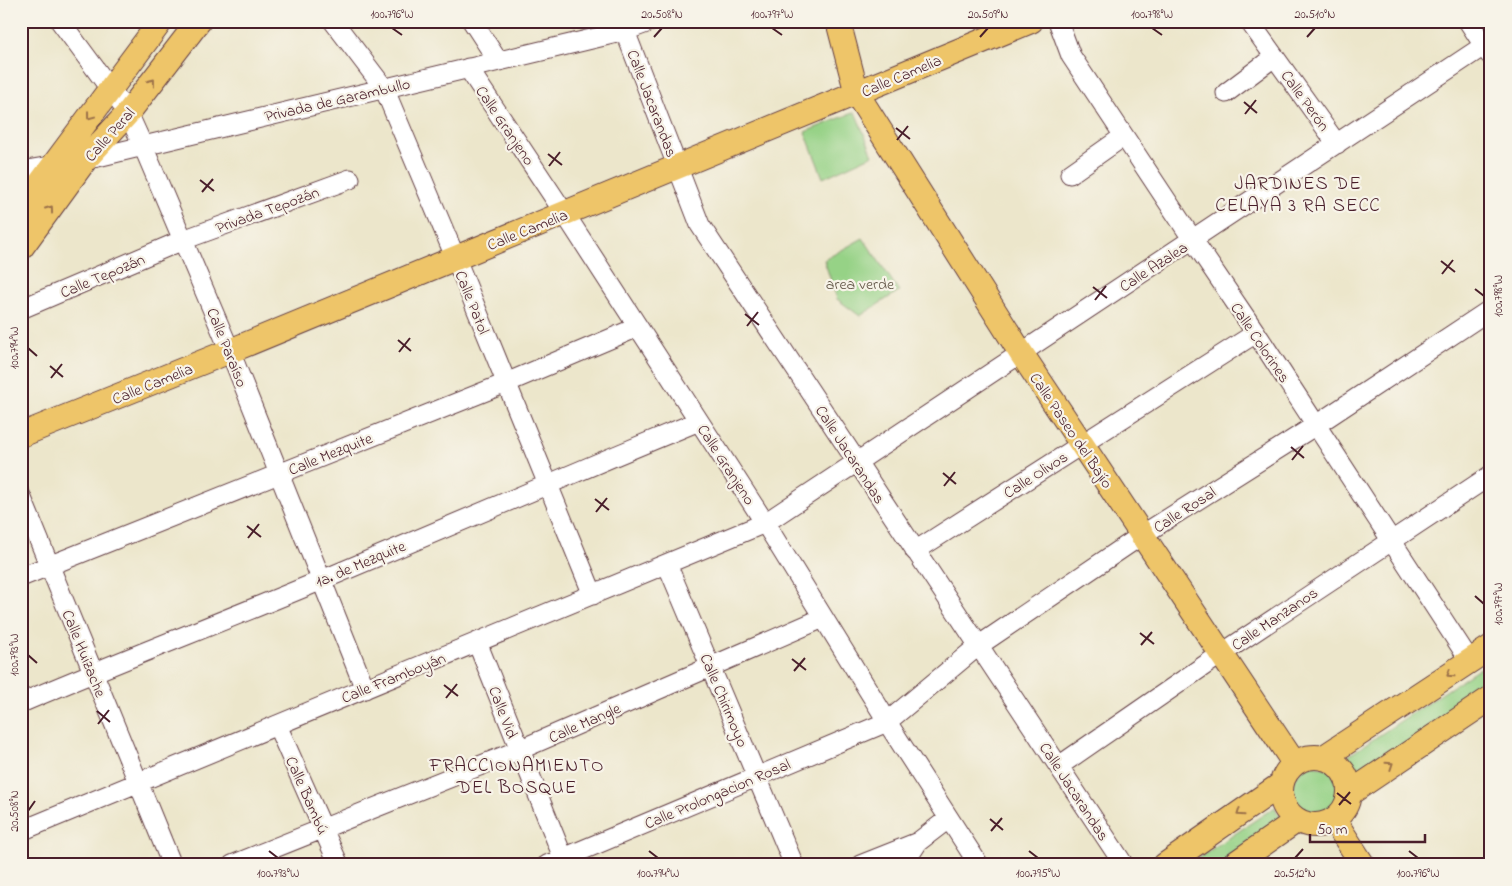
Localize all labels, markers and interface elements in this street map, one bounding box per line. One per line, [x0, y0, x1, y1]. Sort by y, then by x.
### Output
text: 100.796°W [371, 6, 413, 24]
text: 20.508°N [641, 6, 683, 24]
text: 100.797°W [751, 6, 793, 24]
text: 20.509°N [968, 6, 1008, 24]
text: 100.798°W [1131, 6, 1173, 24]
text: 20.510°N [1295, 6, 1335, 24]
street label: Calle Jacarandas [620, 46, 683, 161]
street label: Calle Camelia [858, 49, 946, 105]
street label: Calle Perón [1274, 66, 1335, 137]
street label: Privada de Garambullo [262, 73, 413, 129]
one-way arrow [146, 79, 155, 88]
street label: Calle Granjeno [469, 81, 540, 171]
street label: Calle Peral [80, 103, 142, 168]
one-way arrow [87, 111, 96, 120]
district label: JARDINES DE CELAYA 3 RA SECC [1215, 171, 1381, 220]
street label: Privada Tepozán [213, 181, 323, 241]
street label: Calle Camelia [484, 204, 572, 258]
one-way arrow [44, 205, 53, 215]
street label: Calle Azalea [1115, 236, 1193, 299]
street label: Calle Tepozán [57, 248, 149, 305]
street label: Calle Patol [448, 267, 495, 339]
park label: area verde [826, 273, 895, 297]
text: 100.798°W [1490, 275, 1508, 317]
street label: Calle Colorines [1223, 298, 1295, 388]
street label: Calle Paraíso [199, 304, 253, 391]
text: 100.794°W [6, 327, 24, 369]
street label: Calle Camelia [109, 358, 197, 412]
street label: Calle Paseo del Bajío [1023, 368, 1118, 494]
street label: Calle Jacarandas [808, 401, 890, 509]
street label: Calle Granjeno [690, 420, 760, 510]
street label: Calle Mezquite [285, 427, 377, 483]
street label: Calle Olivos [999, 446, 1073, 506]
street label: Calle Rosal [1149, 481, 1221, 540]
street label: 1a. de Mezquite [312, 535, 410, 595]
street label: Calle Manzanos [1227, 582, 1323, 658]
text: 100.797°W [1490, 583, 1508, 625]
street label: Calle Huizache [55, 606, 112, 702]
text: 100.793°W [6, 634, 24, 676]
street label: Calle Framboyán [338, 647, 450, 711]
street label: Calle Chirimoyo [693, 650, 754, 751]
one-way arrow [1446, 668, 1455, 678]
street label: Calle Vid [481, 683, 523, 742]
street label: Calle Mangle [545, 697, 625, 750]
street label: Calle Jacarandas [1032, 738, 1114, 846]
street label: Calle Bambú [278, 753, 334, 839]
district label: FRACCIONAMIENTO DEL BOSQUE [429, 753, 605, 802]
street label: Calle Prolongacion Rosal [641, 753, 795, 836]
one-way arrow [1384, 762, 1394, 771]
text: 20.508°N [6, 790, 24, 832]
one-way arrow [1236, 806, 1245, 816]
scale bar [1310, 811, 1424, 843]
text: 50 m [1317, 819, 1348, 841]
text: 100.793°W [257, 865, 299, 883]
text: 100.794°W [637, 865, 679, 883]
text: 100.795°W [1016, 865, 1060, 883]
text: 20.512°N [1274, 865, 1316, 883]
text: 100.796°W [1397, 865, 1439, 883]

